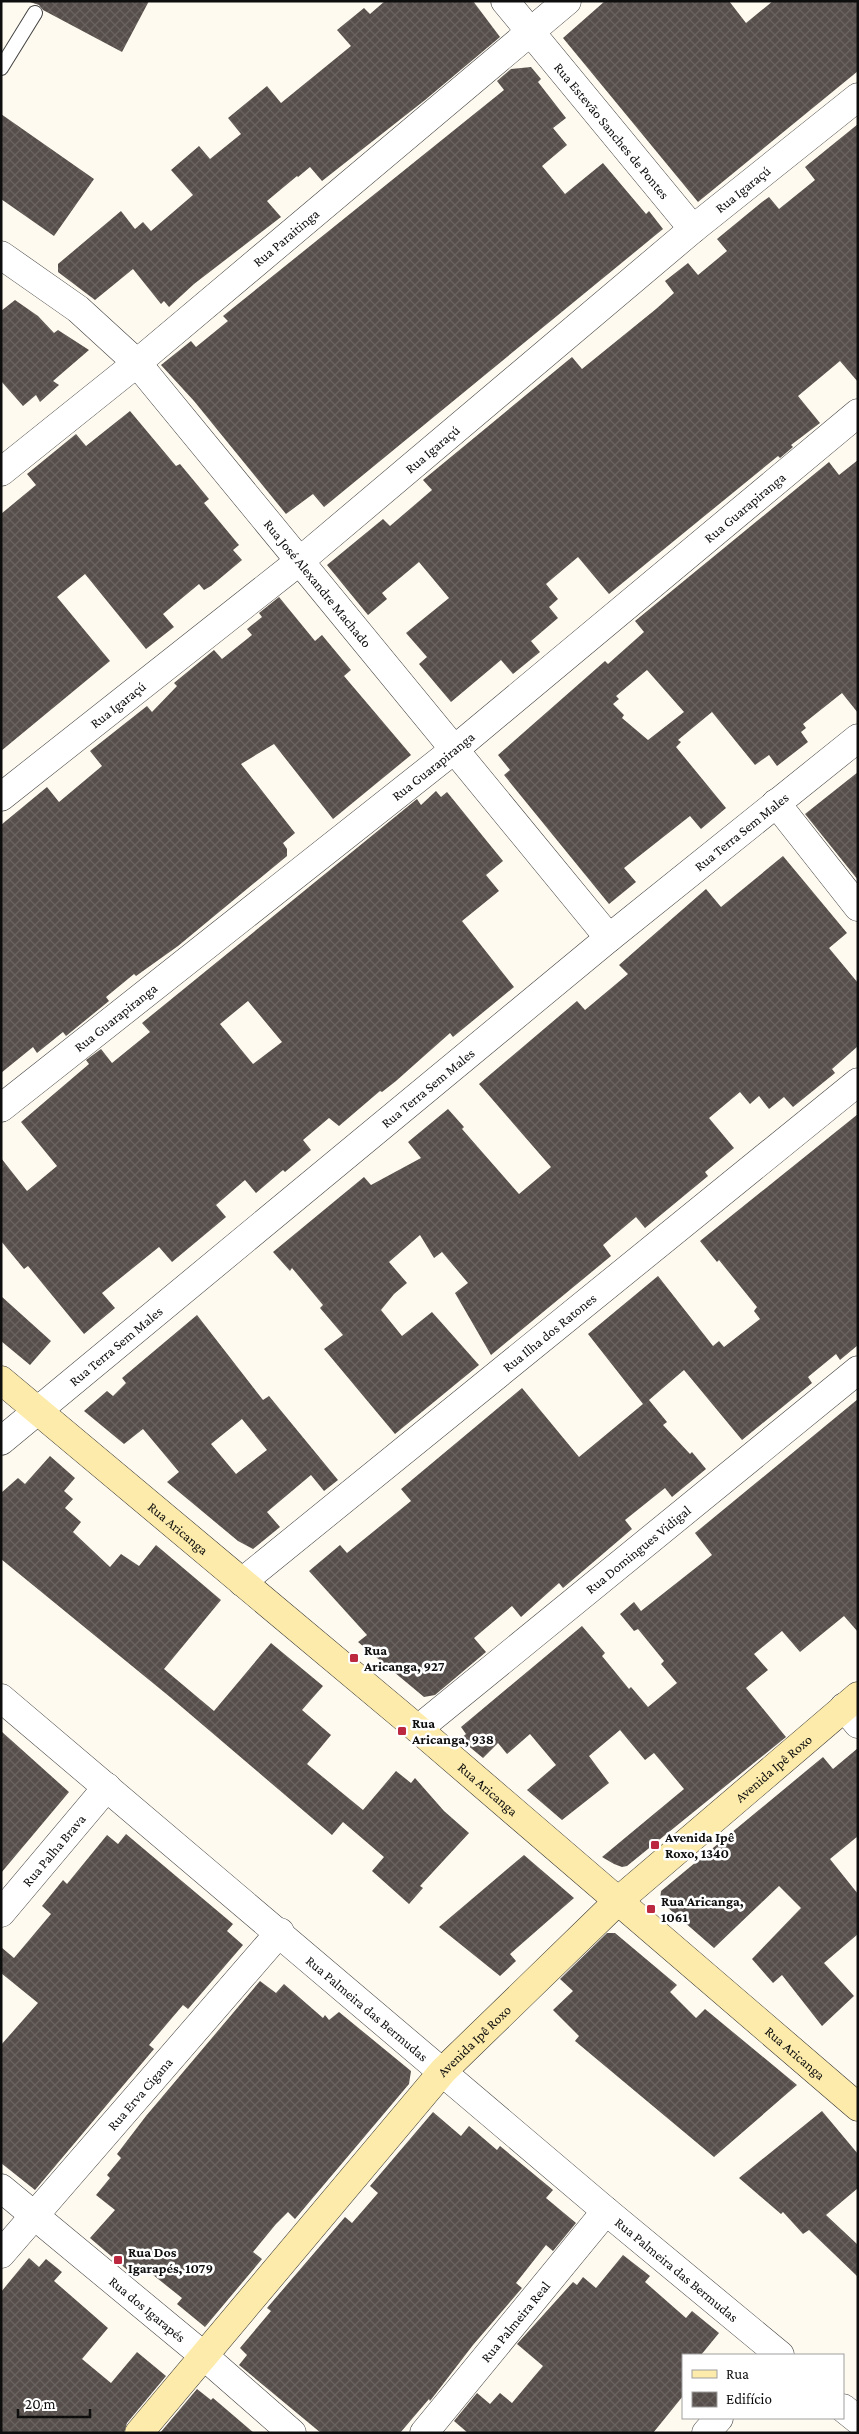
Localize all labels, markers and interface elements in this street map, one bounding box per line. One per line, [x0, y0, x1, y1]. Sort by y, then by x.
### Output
street label: Rua Estevão Sanches de Pontes [551, 59, 673, 202]
street label: Rua Igaraçú [712, 162, 774, 216]
street label: Rua Paraitinga [250, 205, 323, 270]
street label: Rua Igaraçú [402, 421, 463, 477]
street label: Rua Guarapiranga [701, 469, 789, 546]
street label: Rua José Alexandre Machado [261, 516, 375, 650]
street label: Rua Igaraçú [87, 678, 149, 731]
street label: Rua Guarapiranga [389, 728, 478, 804]
street label: Rua Terra Sem Males [691, 789, 792, 874]
street label: Rua Guarapiranga [71, 980, 161, 1055]
street label: Rua Terra Sem Males [378, 1045, 478, 1131]
street label: Rua Ilha dos Ratones [499, 1290, 600, 1375]
street label: Rua Terra Sem Males [66, 1303, 166, 1389]
street label: Rua Aricanga [145, 1498, 212, 1558]
street label: Rua Domingues Vidigal [582, 1502, 694, 1597]
place label: Rua Aricanga, 927 [363, 1642, 445, 1675]
marker: Rua Aricanga, 927 [348, 1652, 360, 1664]
place label: Rua Aricanga, 938 [411, 1715, 494, 1748]
marker: Rua Aricanga, 938 [396, 1725, 408, 1737]
street label: Avenida Ipê Roxo [732, 1731, 815, 1806]
street label: Rua Aricanga [455, 1759, 522, 1820]
street label: Rua Palha Brava [19, 1810, 89, 1890]
place label: Avenida Ipê Roxo, 1340 [664, 1829, 735, 1862]
marker: Avenida Ipê Roxo, 1340 [649, 1839, 661, 1851]
place label: Rua Aricanga, 1061 [661, 1893, 744, 1925]
marker: Rua Aricanga, 1061 [645, 1903, 657, 1915]
street label: Rua Palmeira das Bermudas [303, 1952, 431, 2065]
street label: Avenida Ipê Roxo [434, 2002, 514, 2080]
street label: Rua Aricanga [762, 2023, 829, 2083]
street label: Rua Erva Cigana [104, 2054, 176, 2134]
street label: Rua Palmeira das Bermudas [612, 2214, 741, 2325]
place label: Rua Dos Igarapés, 1079 [128, 2244, 213, 2277]
marker: Rua Dos Igarapés, 1079 [112, 2254, 124, 2266]
street label: Rua dos Igarapés [106, 2273, 189, 2345]
street label: Rua Palmeira Real [477, 2278, 553, 2365]
legend [682, 2354, 844, 2419]
text: Rua [726, 2366, 749, 2382]
scale bar [18, 2386, 90, 2418]
text: Edifício [726, 2391, 772, 2407]
text: 20 m [25, 2396, 56, 2412]

